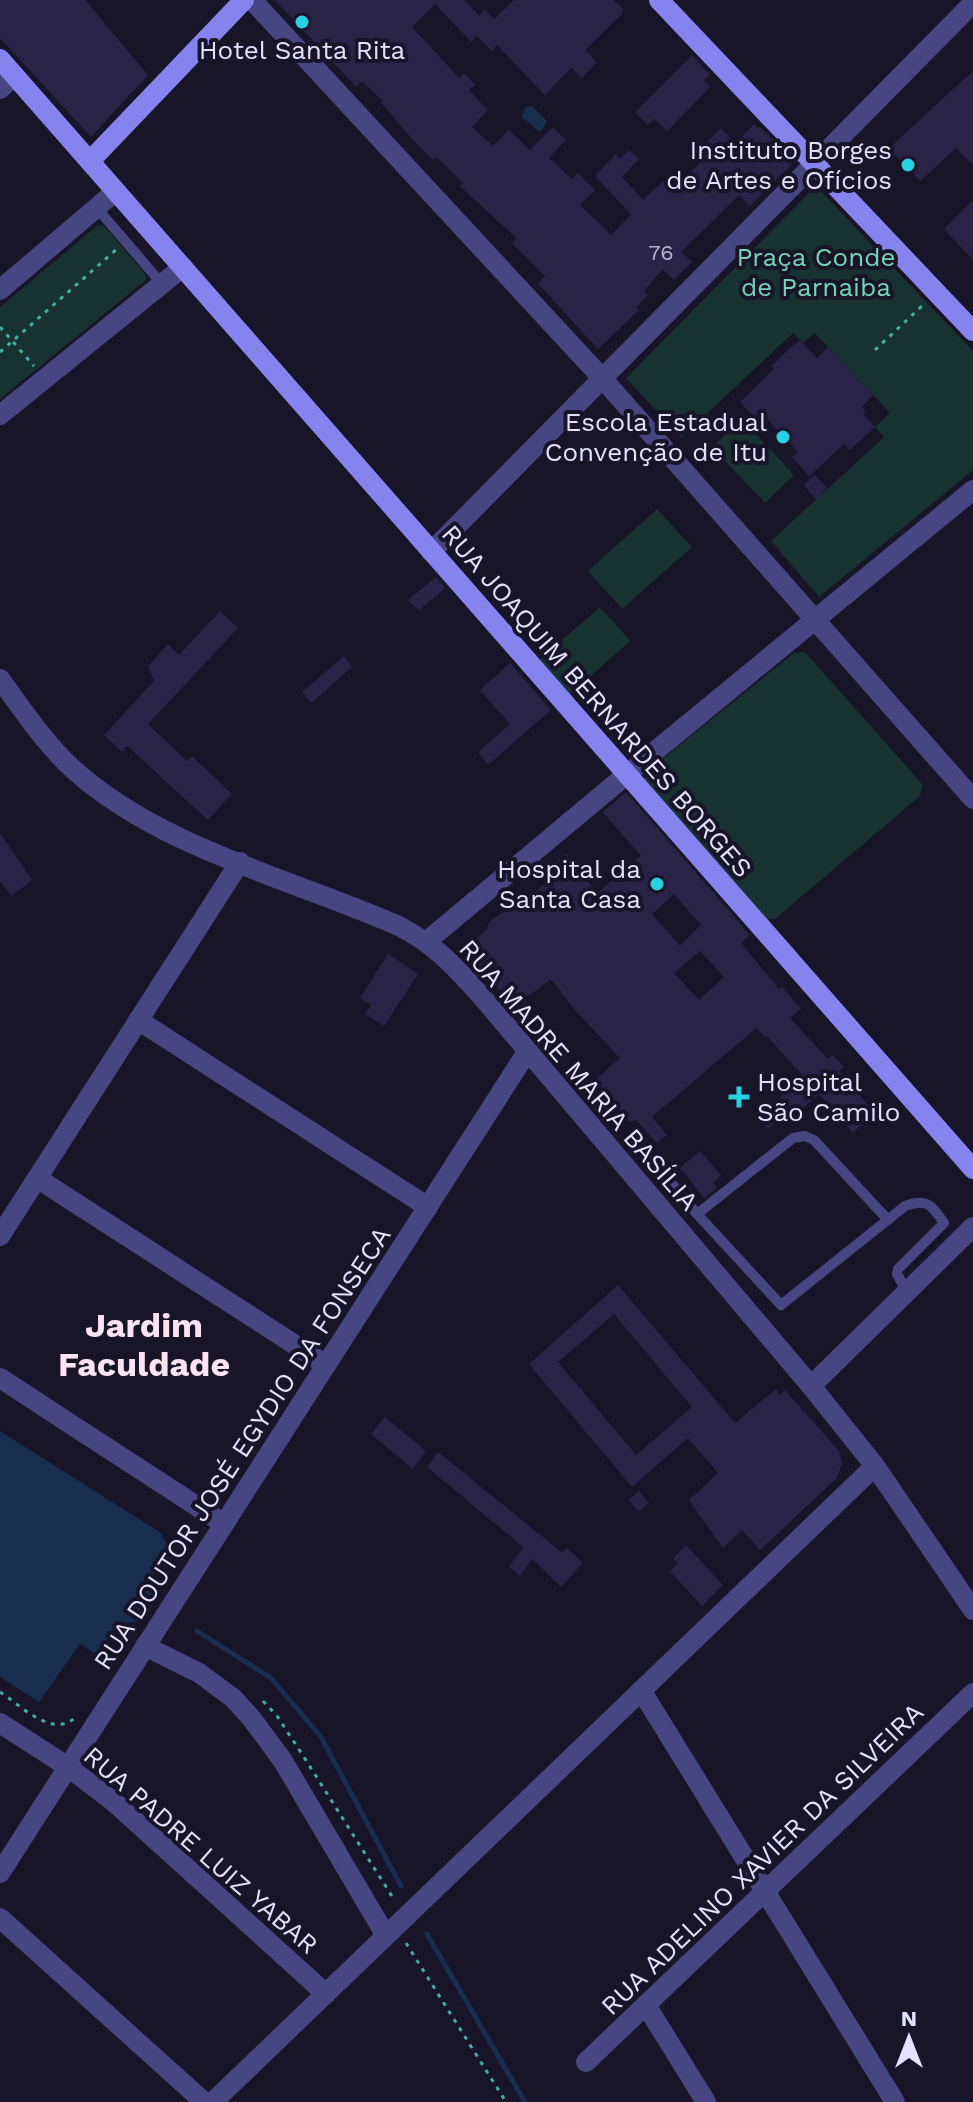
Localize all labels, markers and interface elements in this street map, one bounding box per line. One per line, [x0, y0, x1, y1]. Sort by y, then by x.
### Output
marker: Hotel Santa Rita [293, 13, 311, 31]
place label: Hotel Santa Rita [199, 35, 406, 65]
place label: Instituto Borges de Artes e Ofícios [666, 135, 892, 195]
marker: Instituto Borges de Artes e Ofícios [899, 156, 917, 174]
house number: 76 [648, 240, 674, 265]
park label: Praça Conde de Parnaiba [736, 242, 896, 302]
place label: Escola Estadual Convenção de Itu [545, 407, 767, 467]
marker: Escola Estadual Convenção de Itu [774, 428, 792, 446]
street label: RUA JOAQUIM BERNARDES BORGES [436, 519, 758, 883]
place label: Hospital da Santa Casa [497, 854, 641, 914]
marker: Hospital da Santa Casa [648, 875, 666, 893]
street label: RUA MADRE MARIA BASÍLIA [453, 934, 705, 1216]
place label: Hospital São Camilo [757, 1067, 900, 1127]
marker: Hospital São Camilo [728, 1086, 750, 1108]
street label: RUA DOUTOR JOSÉ EGYDIO DA FONSECA [87, 1221, 397, 1675]
district label: Jardim Faculdade [58, 1305, 230, 1384]
street label: RUA ADELINO XAVIER DA SILVEIRA [593, 1695, 931, 2023]
street label: RUA PADRE LUIZ YABAR [78, 1740, 324, 1960]
north arrow [869, 1998, 949, 2078]

